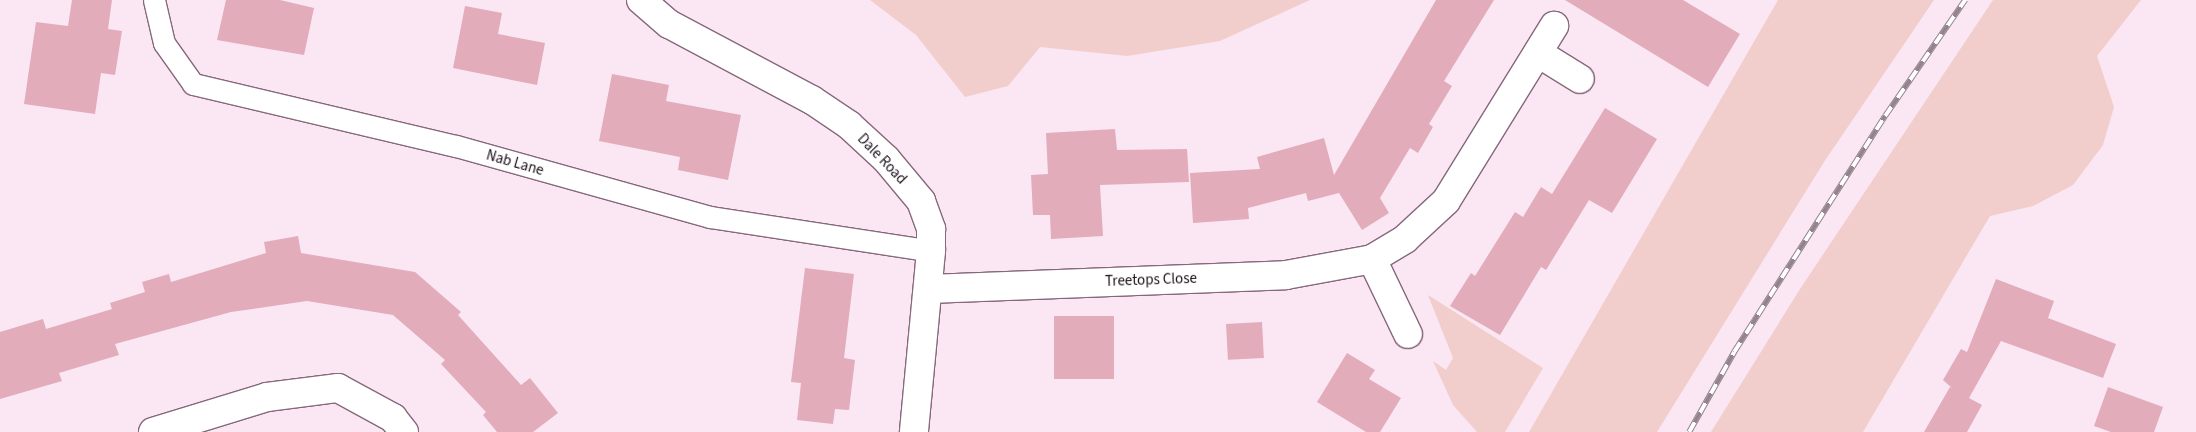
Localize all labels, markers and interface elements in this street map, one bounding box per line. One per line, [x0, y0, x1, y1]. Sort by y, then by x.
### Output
street label: Dale Road [854, 130, 910, 188]
street label: Nab Lane [484, 146, 546, 180]
street label: Treetops Close [1105, 269, 1197, 291]

